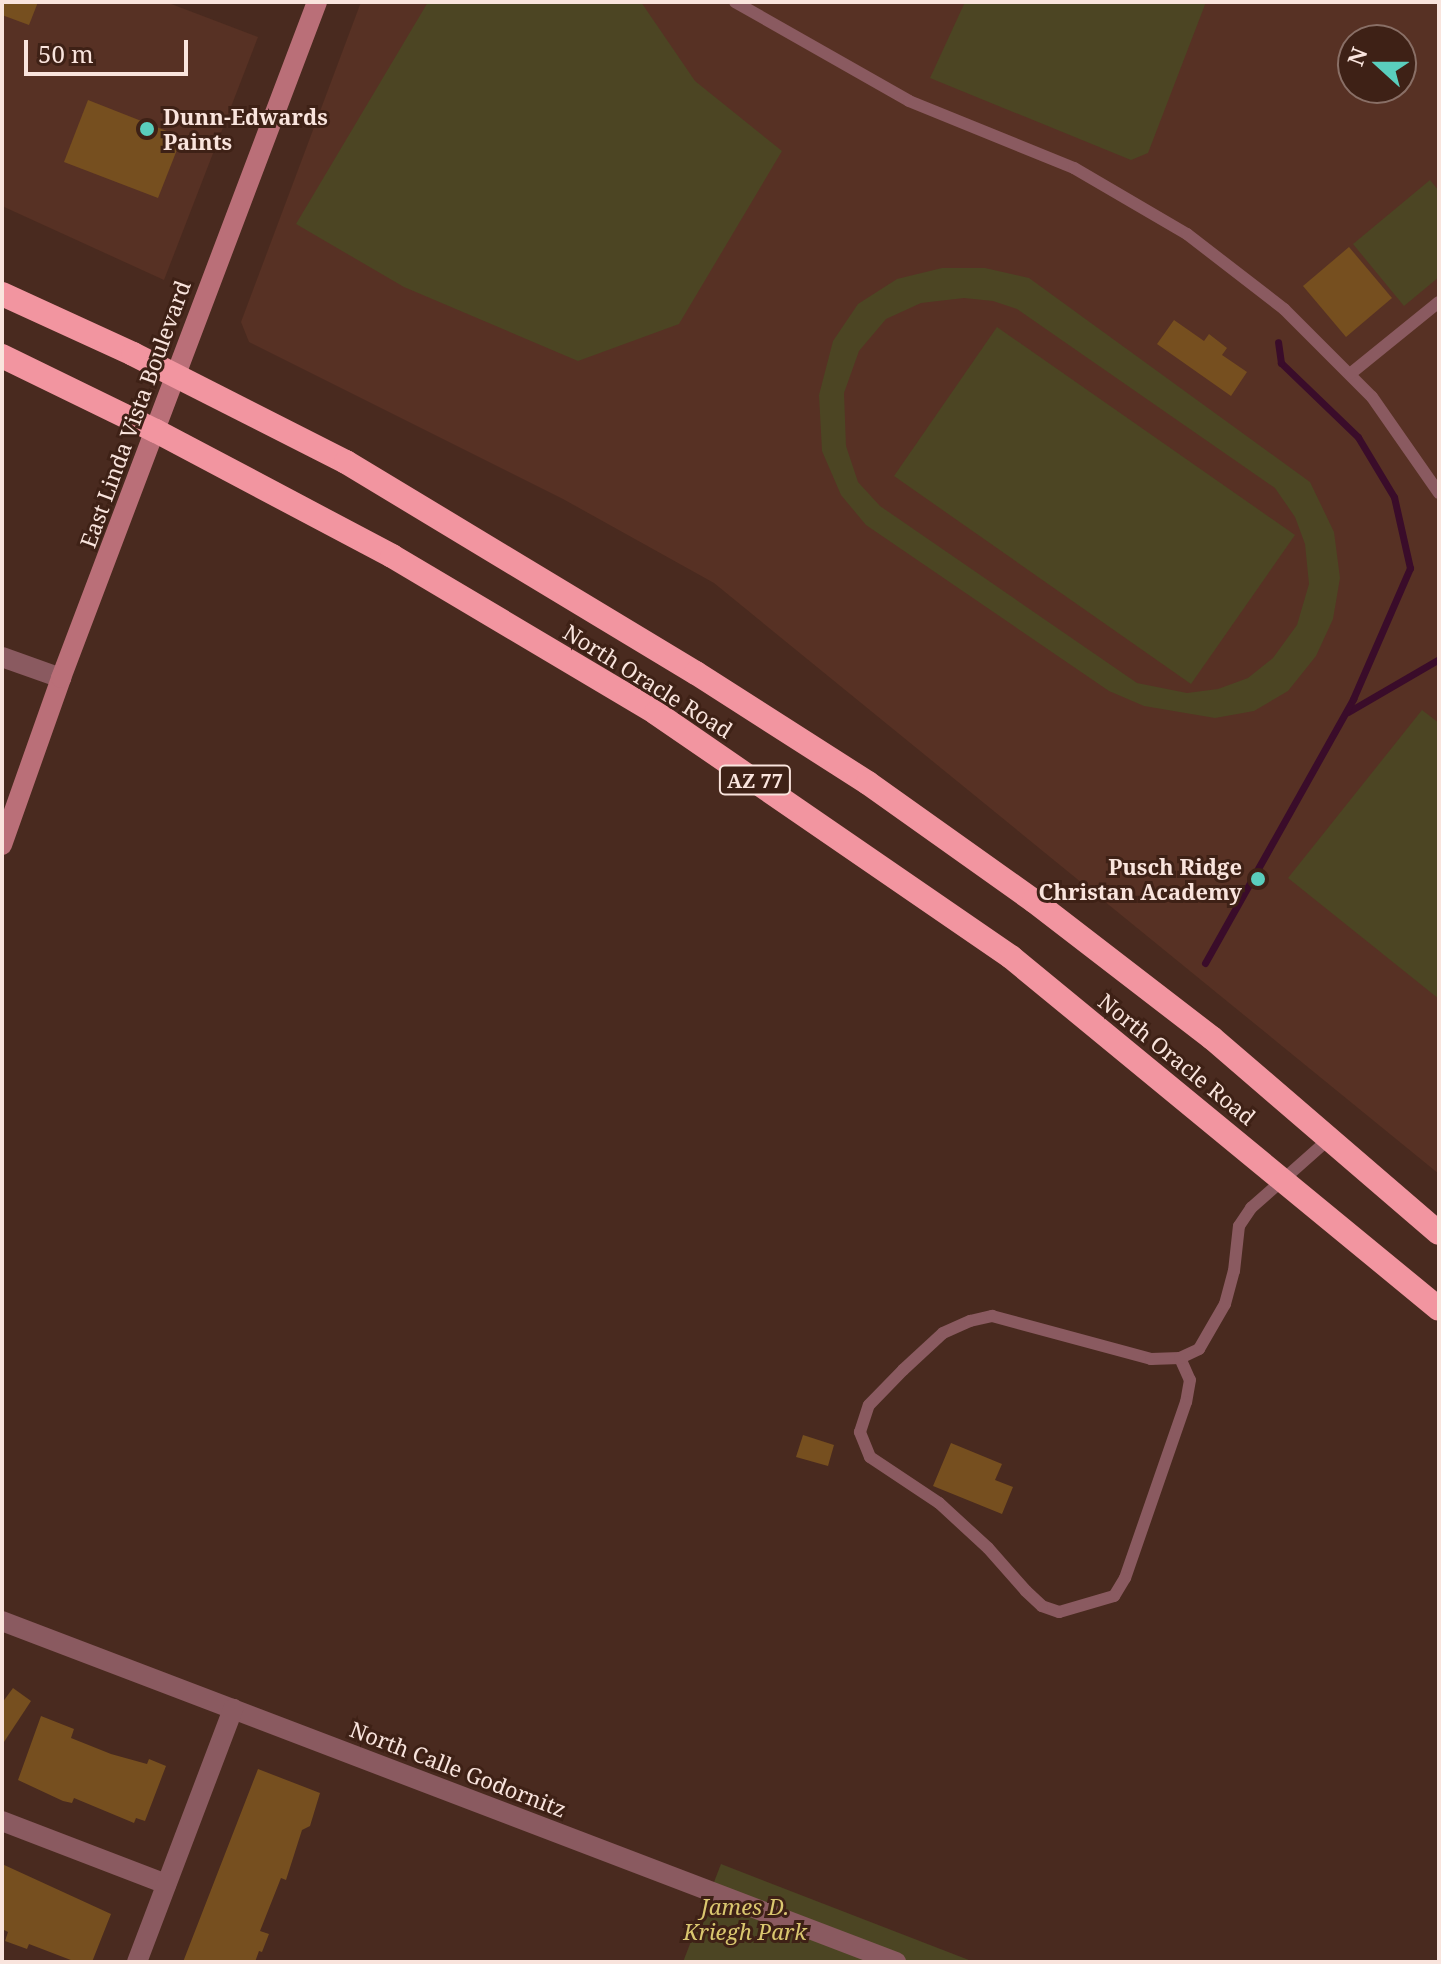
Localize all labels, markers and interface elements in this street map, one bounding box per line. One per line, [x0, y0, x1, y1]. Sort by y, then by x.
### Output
scale bar [28, 24, 192, 74]
north arrow [1337, 24, 1417, 104]
text: 50 m [38, 37, 94, 70]
text: N [1339, 43, 1374, 70]
place label: Dunn-Edwards Paints [163, 103, 328, 154]
marker: Dunn-Edwards Paints [138, 120, 156, 138]
street label: East Linda Vista Boulevard [74, 277, 196, 551]
street label: North Oracle Road [559, 618, 737, 744]
road number: AZ 77 [717, 764, 793, 796]
place label: Pusch Ridge Christan Academy [1039, 853, 1242, 904]
marker: Pusch Ridge Christan Academy [1249, 870, 1267, 888]
street label: North Oracle Road [1093, 988, 1261, 1130]
street label: North Calle Godornitz [346, 1716, 570, 1822]
park label: James D. Kriegh Park [683, 1893, 807, 1944]

